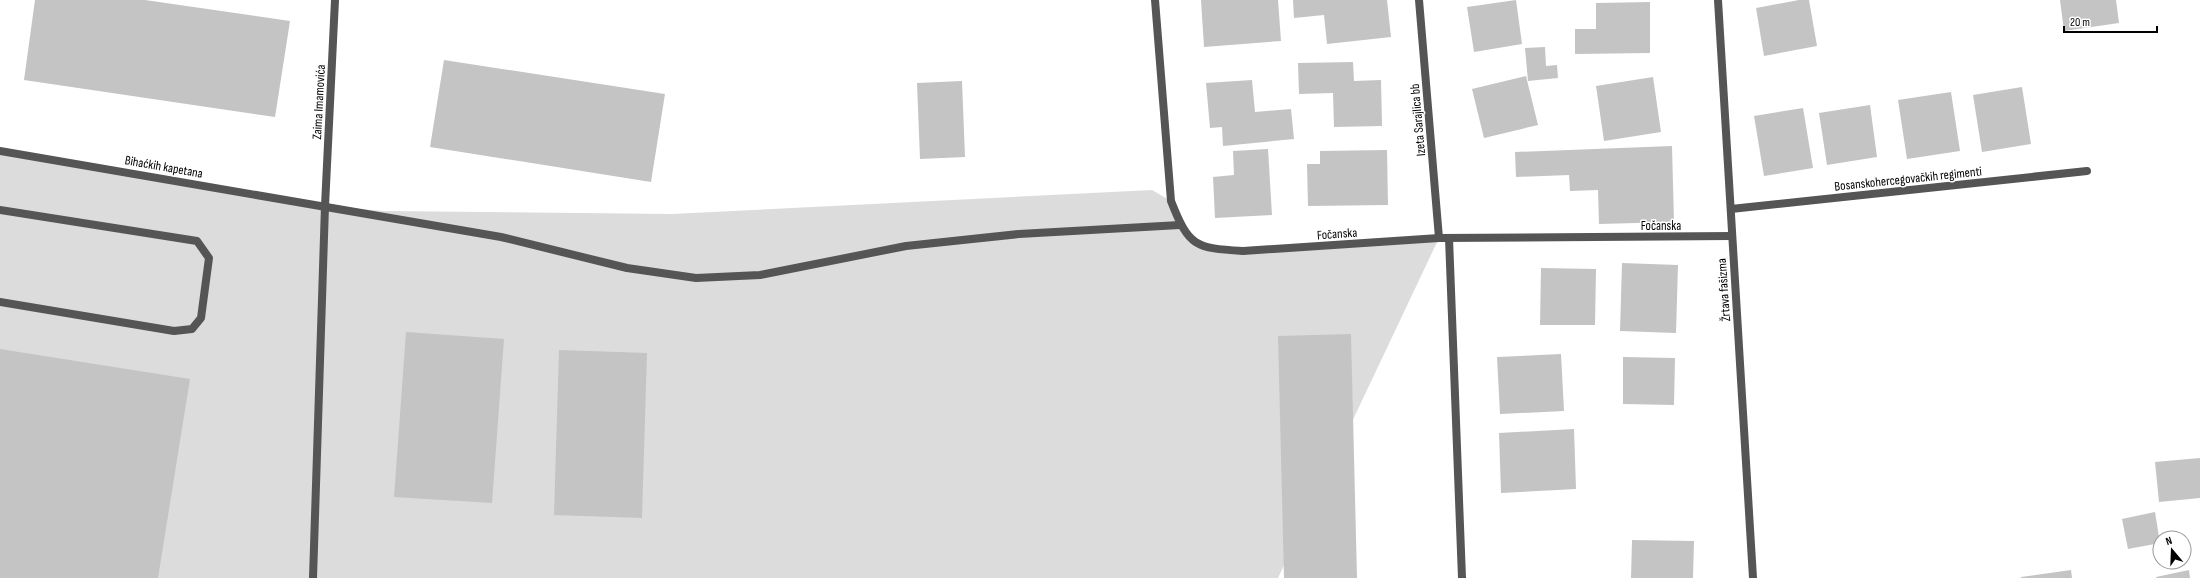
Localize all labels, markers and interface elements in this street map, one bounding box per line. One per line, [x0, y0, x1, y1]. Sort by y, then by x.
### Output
scale bar [2064, 8, 2157, 34]
text: 20 m [2070, 15, 2090, 30]
street label: Zaima Imamovića [309, 64, 329, 140]
street label: Izeta Sarajlica bb [1407, 83, 1429, 157]
street label: Bihaćkih kapetana [124, 152, 204, 182]
street label: Bosanskohercegovačkih regimenti [1834, 163, 1983, 195]
street label: Fočanska [1641, 218, 1681, 234]
street label: Fočanska [1316, 225, 1358, 243]
street label: Žrtava fašizma [1714, 258, 1734, 322]
north arrow [2152, 530, 2192, 570]
text: N [2164, 534, 2174, 548]

